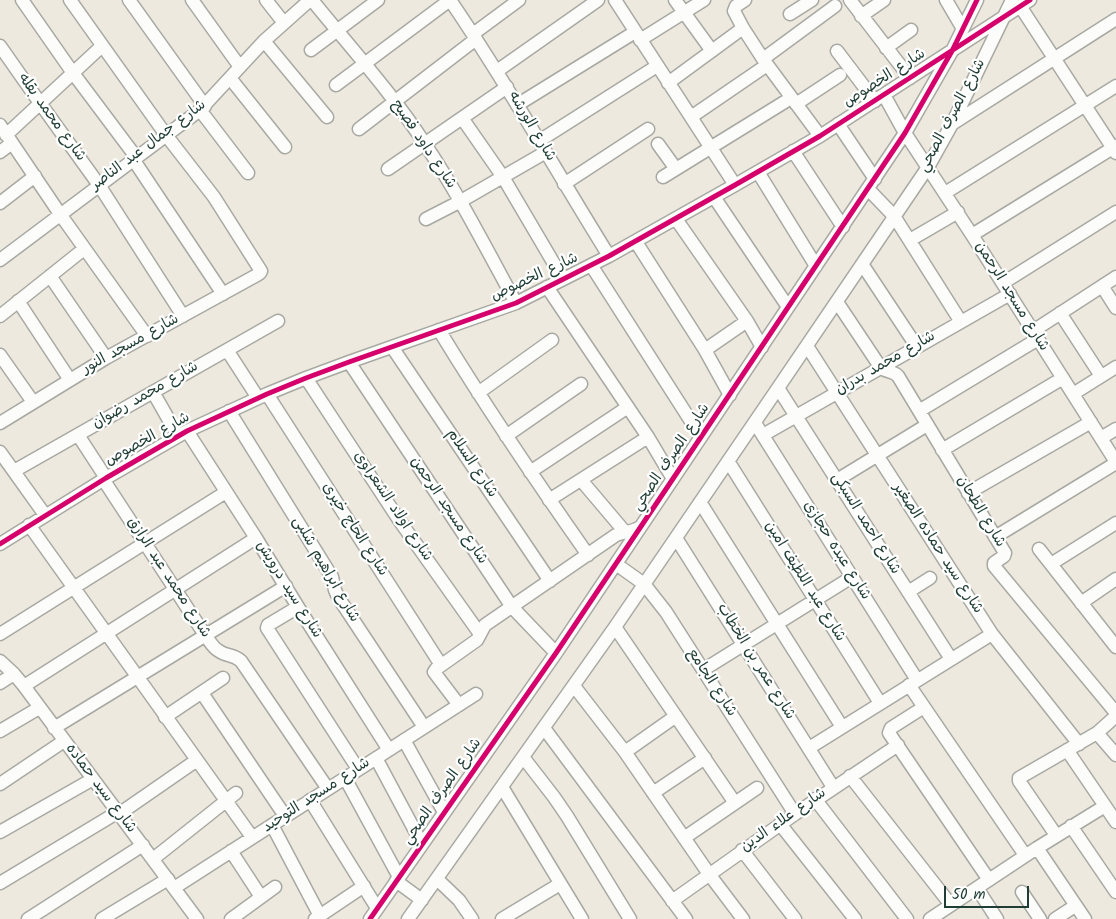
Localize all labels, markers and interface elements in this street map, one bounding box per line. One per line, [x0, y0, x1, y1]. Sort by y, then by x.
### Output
street label: شارع الخصوص [840, 46, 930, 112]
street label: شارع الصرف الصحي [916, 56, 990, 176]
street label: شارع محمد بقله [13, 71, 89, 165]
street label: شارع الورشه [503, 89, 559, 165]
street label: شارع جمال عبد الناصر [88, 97, 210, 195]
street label: شارع داود فصيح [387, 97, 459, 193]
street label: شارع مسجد الرحمن [970, 239, 1052, 355]
street label: شارع الخصوص [488, 250, 582, 306]
street label: شارع مسجد النور [80, 311, 182, 379]
street label: شارع محمد بدران [833, 328, 939, 400]
street label: شارع محمد رضوان [90, 358, 202, 434]
street label: شارع الصرف الصحي [629, 401, 715, 515]
street label: شارع الخصوص [102, 409, 194, 471]
street label: شارع السلام [442, 426, 500, 502]
street label: شارع اولاد الشعراوى [349, 449, 435, 565]
street label: شارع مسجد الرحمن [405, 454, 491, 568]
street label: شارع احمد السبكى [826, 470, 904, 578]
street label: شارع الطحان [952, 473, 1008, 551]
street label: شارع الحاج خيرى [317, 480, 391, 580]
street label: شارع سيد حماده الصغير [888, 480, 986, 618]
street label: شارع عبده حجازى [798, 498, 874, 604]
street label: شارع محمد عبد الرازق [122, 514, 214, 642]
street label: شارع ابراهيم شلبى [287, 514, 363, 626]
street label: شارع عبد اللطيف امين [760, 518, 848, 646]
street label: شارع سيد درويش [251, 538, 325, 642]
street label: شارع عمر بن الخطاب [712, 601, 798, 723]
street label: شارع الجامع [682, 645, 740, 721]
street label: شارع الصرف الصحي [400, 735, 486, 849]
street label: شارع سيد حماده [61, 741, 139, 837]
street label: شارع مسجد التوحيد [260, 755, 374, 837]
street label: شارع علاء الدين [738, 785, 830, 857]
scale bar [946, 876, 1031, 908]
text: 50 m [952, 883, 986, 907]

